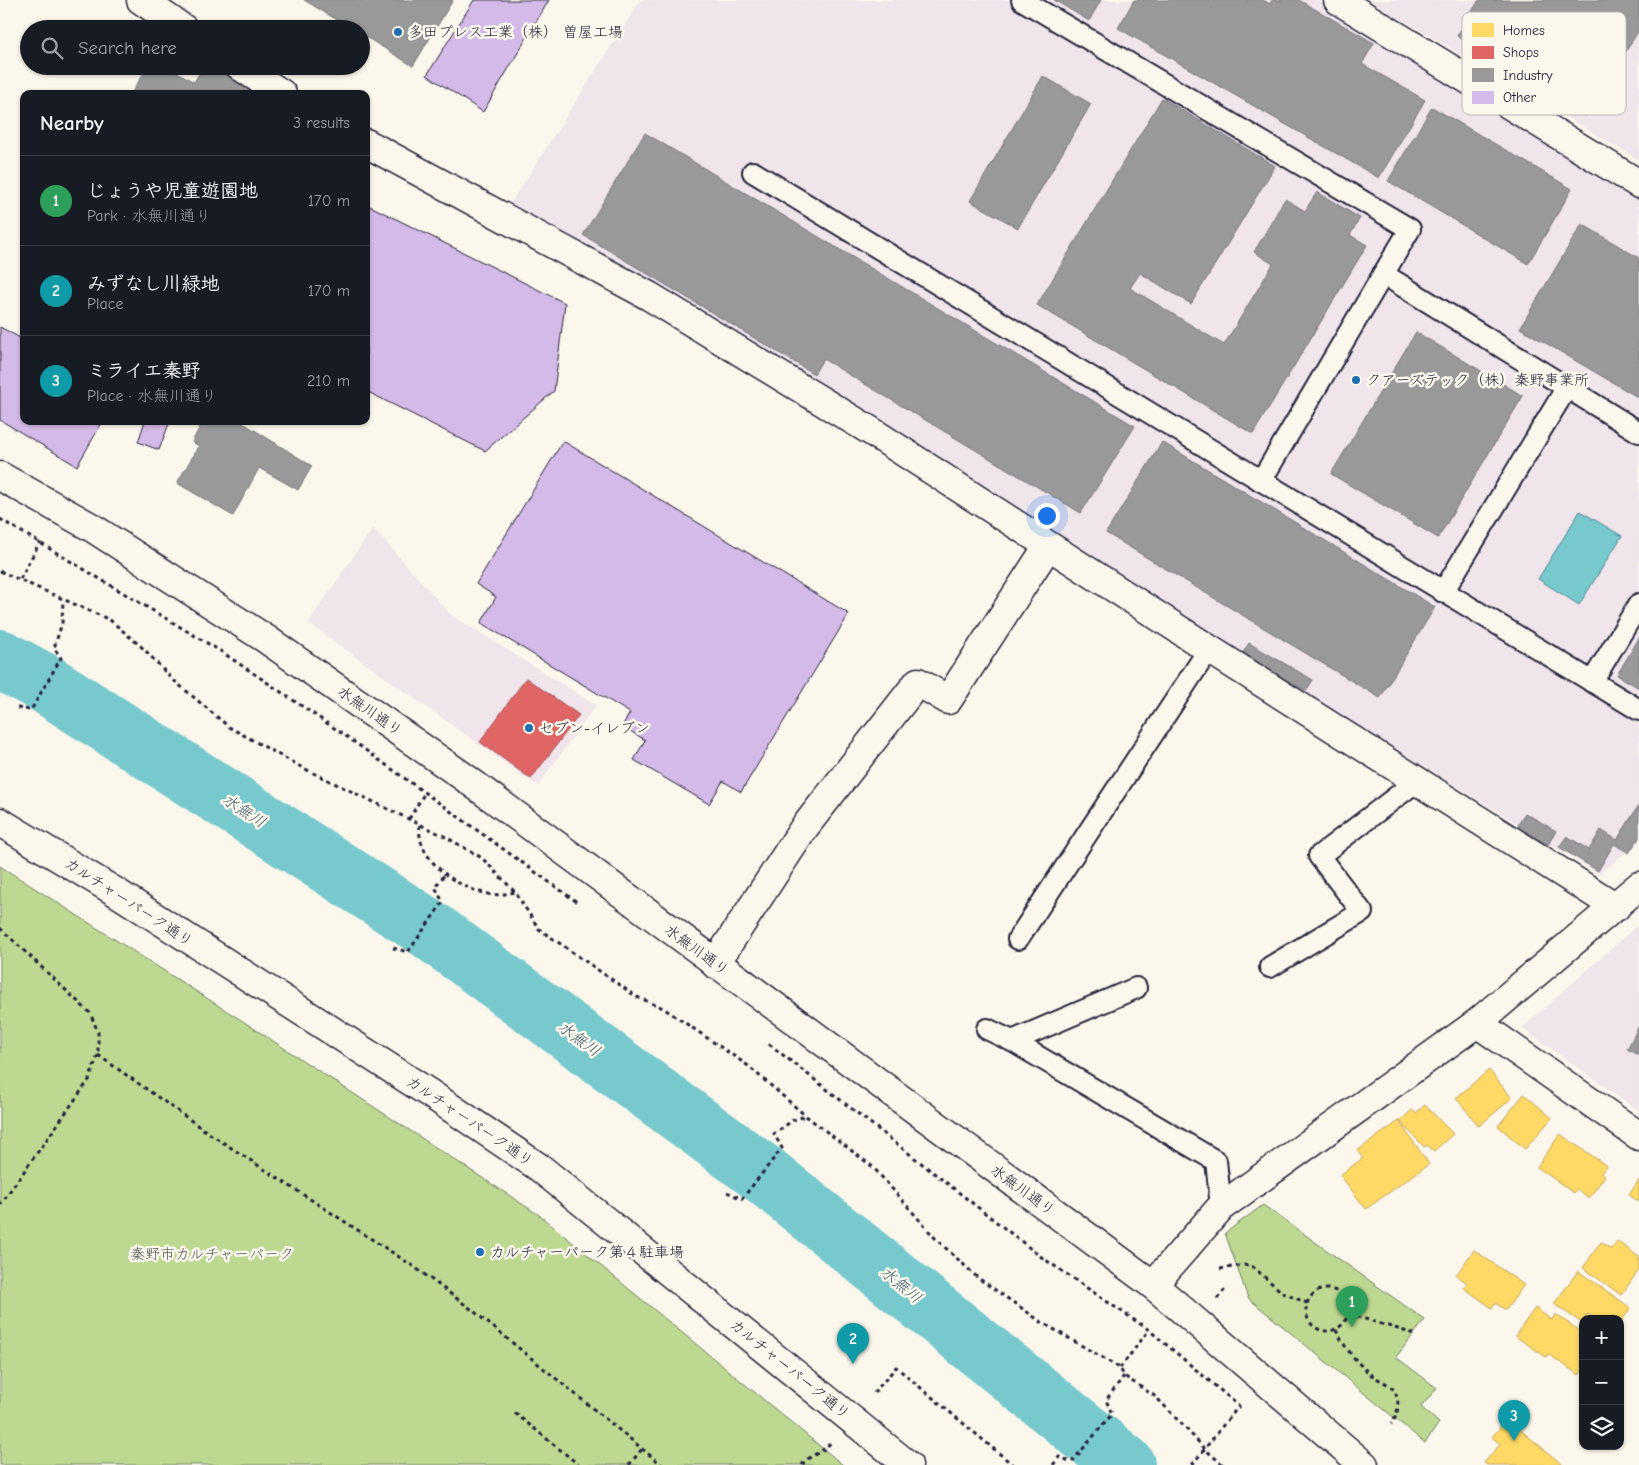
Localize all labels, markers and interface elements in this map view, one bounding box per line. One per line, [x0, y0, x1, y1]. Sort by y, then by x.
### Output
legend [1462, 12, 1626, 115]
search box [20, 20, 370, 75]
text: Homes [1503, 22, 1545, 39]
place label: 多田プレス工業（株） 曽屋工場 [408, 23, 623, 41]
marker: 多田プレス工業（株） 曽屋工場 [392, 26, 404, 38]
icon: search [38, 34, 66, 62]
text: Search here [78, 37, 177, 59]
text: Shops [1503, 44, 1539, 61]
text: Industry [1503, 67, 1553, 84]
text: Other [1503, 89, 1537, 106]
text: Nearby [40, 111, 104, 135]
text: 3 results [293, 114, 350, 132]
text: じょうや児童遊園地 [87, 180, 258, 202]
text: 1 [53, 192, 59, 210]
text: 170 m [308, 192, 350, 210]
text: Park · 水無川通り [87, 207, 211, 225]
text: みずなし川緑地 [87, 273, 220, 295]
text: 2 [52, 282, 60, 300]
text: 170 m [308, 282, 350, 300]
text: Place [87, 295, 123, 313]
text: ミライエ秦野 [87, 360, 201, 382]
place label: クアーズテック（株）秦野事業所 [1366, 371, 1589, 389]
text: 3 [52, 372, 60, 390]
text: 210 m [307, 372, 350, 390]
marker: クアーズテック（株）秦野事業所 [1350, 374, 1362, 386]
text: Place · 水無川通り [87, 387, 217, 405]
your location [1034, 503, 1060, 529]
street label: 水無川通り [334, 682, 406, 740]
place label: セブン-イレブン [539, 719, 650, 737]
marker: セブン-イレブン [523, 722, 535, 734]
water label: 水無川 [219, 790, 269, 832]
street label: カルチャーパーク通り [62, 854, 196, 950]
street label: 水無川通り [661, 921, 733, 979]
water label: 水無川 [554, 1018, 604, 1060]
street label: カルチャーパーク通り [403, 1072, 537, 1170]
street label: 水無川通り [987, 1161, 1059, 1219]
place label: カルチャーパーク第４駐車場 [490, 1243, 684, 1261]
park label: 秦野市カルチャーパーク [130, 1245, 294, 1263]
marker: カルチャーパーク第４駐車場 [474, 1246, 486, 1258]
water label: 水無川 [877, 1263, 925, 1307]
pin: 1 [1336, 1286, 1368, 1327]
street label: カルチャーパーク通り [726, 1315, 854, 1423]
map controls [1579, 1315, 1624, 1450]
button: + [1579, 1315, 1624, 1360]
pin: 2 [837, 1323, 869, 1364]
button: − [1579, 1360, 1624, 1405]
pin: 3 [1498, 1400, 1530, 1441]
button: layers [1579, 1405, 1624, 1450]

